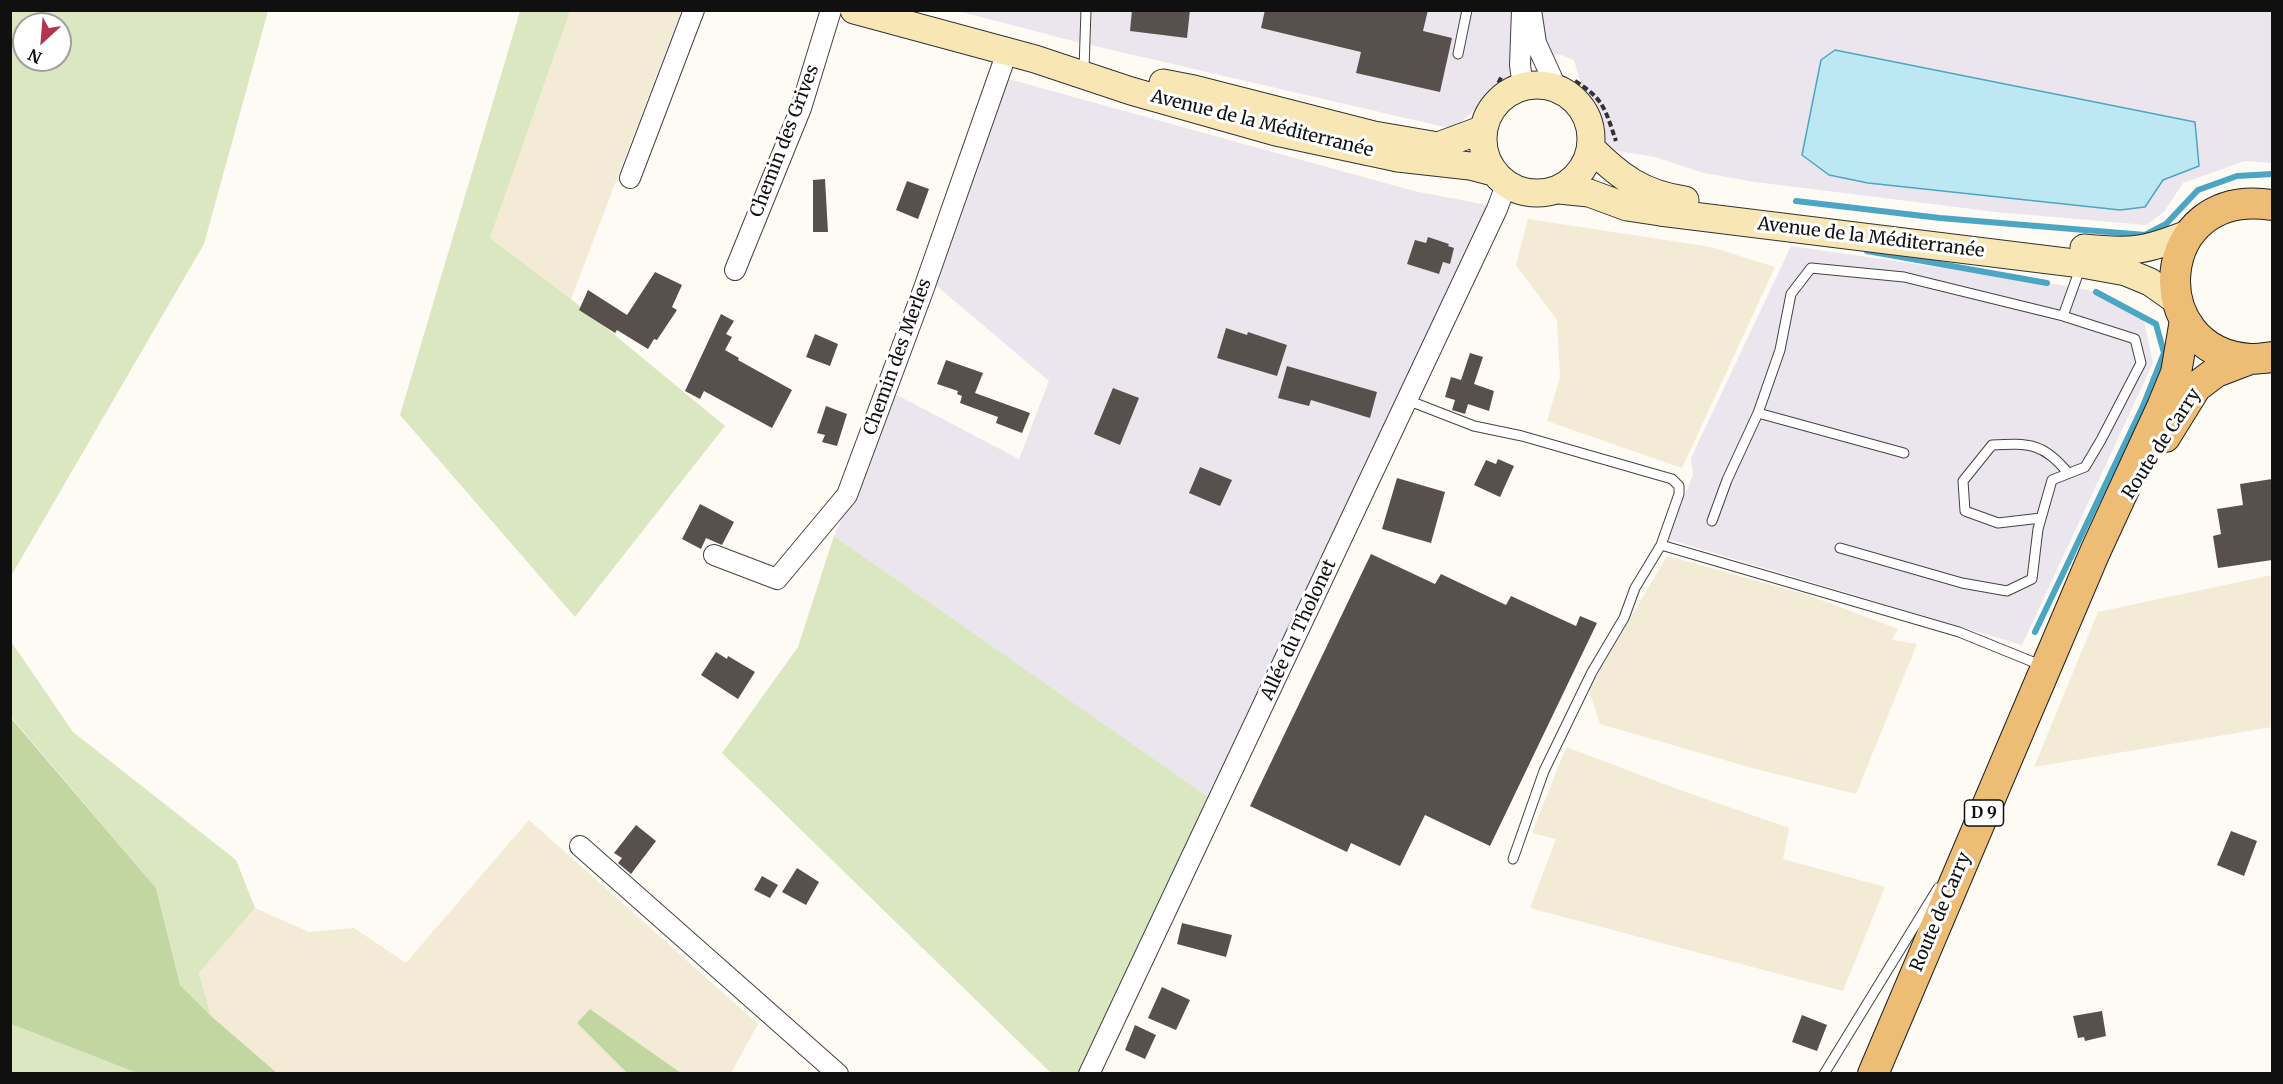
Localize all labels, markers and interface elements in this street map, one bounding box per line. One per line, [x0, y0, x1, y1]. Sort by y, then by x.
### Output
north arrow [12, 12, 72, 72]
text: N [25, 45, 45, 68]
street label: Chemin des Grives [746, 62, 824, 220]
street label: Avenue de la Méditerranée [1149, 86, 1375, 162]
street label: Avenue de la Méditerranée [1756, 213, 1986, 263]
street label: Chemin des Merles [860, 276, 936, 438]
street label: Route de Carry [2118, 385, 2206, 503]
street label: Allée du Tholonet [1257, 556, 1341, 704]
road number: D 9 [1964, 800, 2004, 826]
street label: Route de Carry [1906, 849, 1976, 975]

